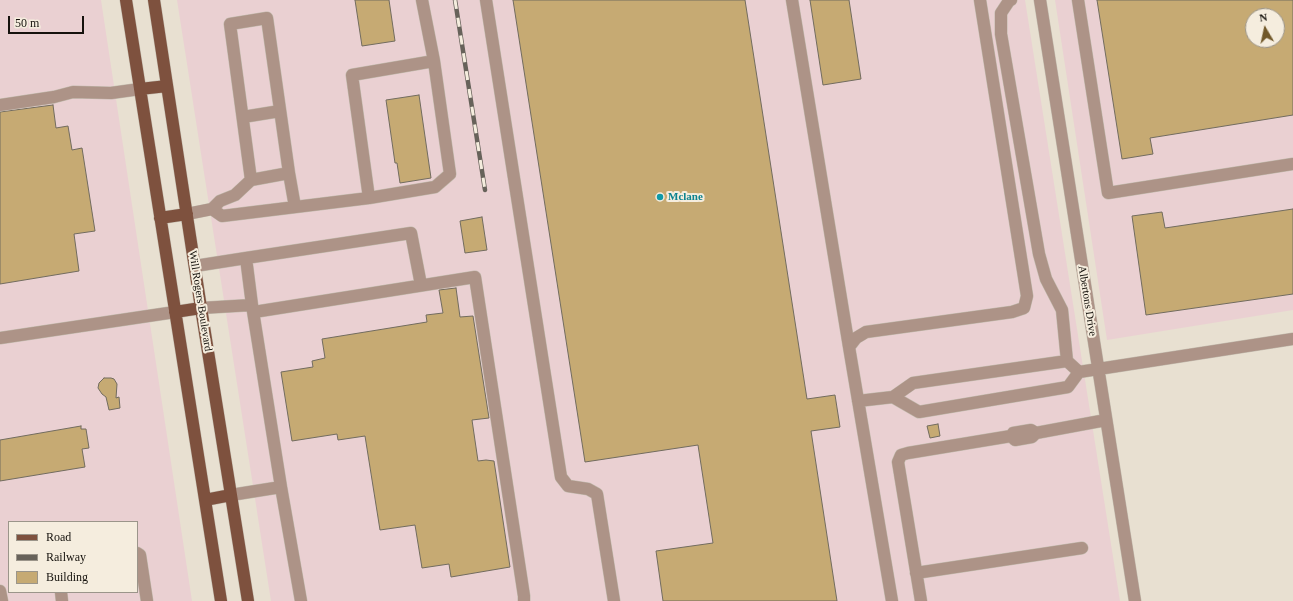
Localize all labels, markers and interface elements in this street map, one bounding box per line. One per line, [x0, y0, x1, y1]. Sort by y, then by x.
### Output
scale bar [10, 8, 86, 34]
north arrow [1245, 8, 1285, 48]
text: N [1258, 11, 1268, 24]
text: 50 m [15, 16, 39, 30]
place label: Mclane [668, 190, 703, 204]
marker: Mclane [655, 192, 665, 202]
street label: Will Rogers Boulevard [186, 250, 214, 352]
street label: Albertons Drive [1075, 265, 1099, 337]
legend [8, 521, 138, 593]
text: Road [46, 530, 71, 544]
text: Railway [46, 550, 86, 564]
text: Building [46, 570, 88, 584]

